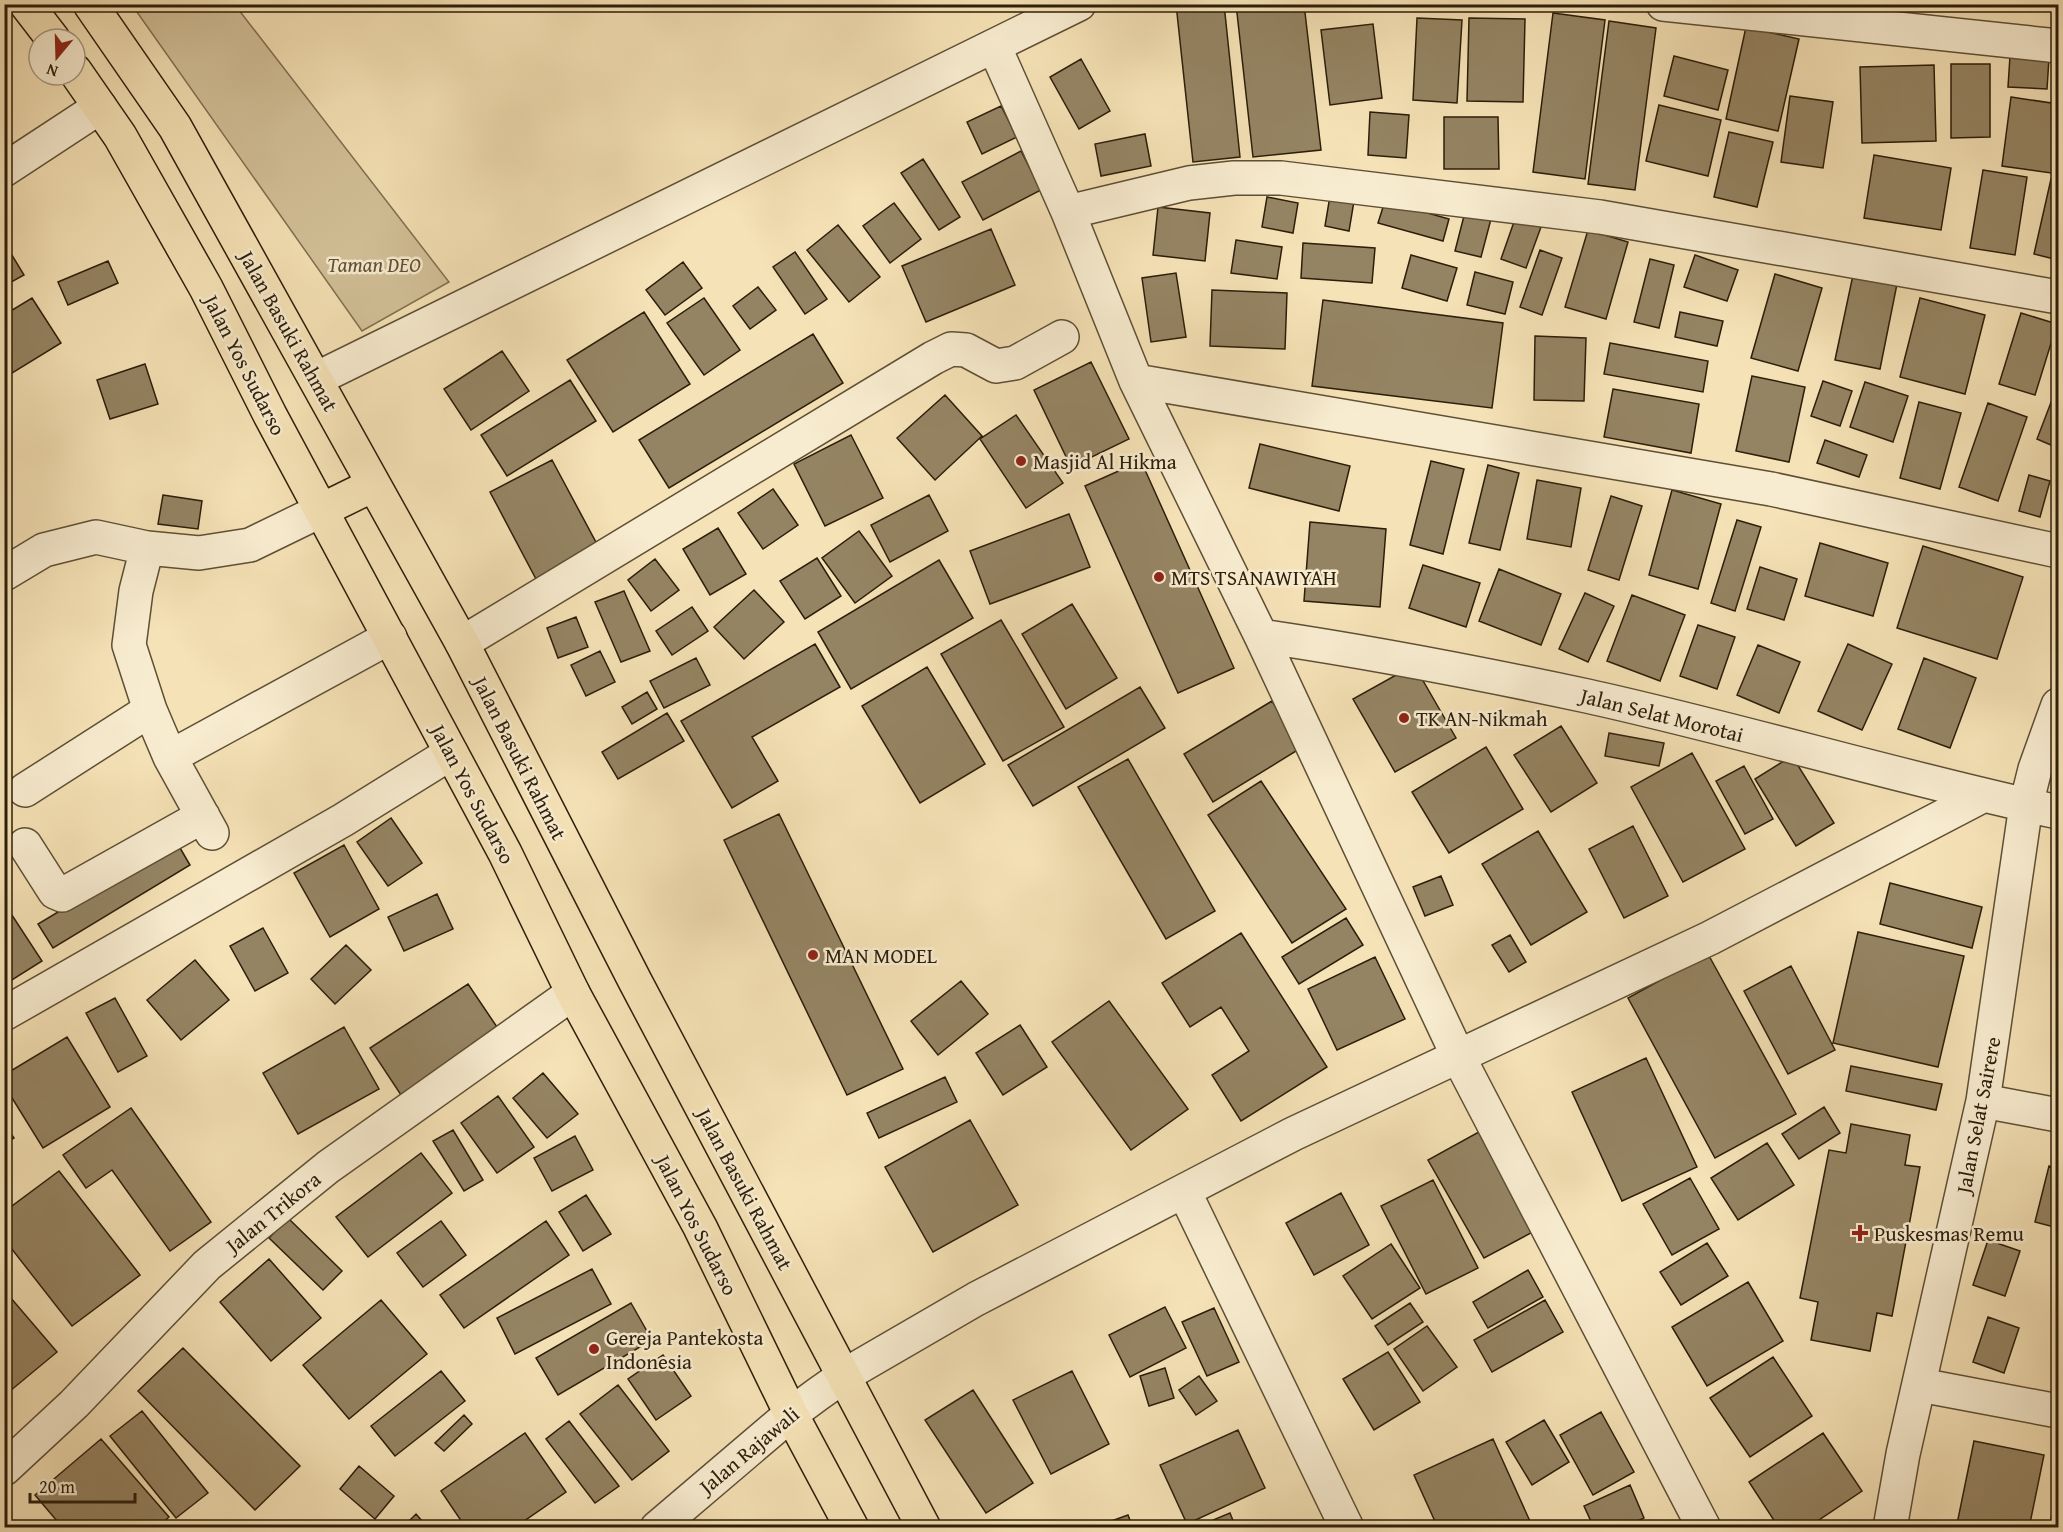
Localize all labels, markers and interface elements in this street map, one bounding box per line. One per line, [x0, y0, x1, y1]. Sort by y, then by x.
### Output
north arrow [27, 27, 87, 87]
text: N [43, 58, 61, 84]
street label: Jalan Basuki Rahmat [230, 242, 346, 418]
park label: Taman DEO [327, 249, 421, 280]
street label: Jalan Yos Sudarso [195, 287, 294, 441]
place label: Masjid Al Hikma [1033, 446, 1177, 477]
marker: Masjid Al Hikma [1014, 454, 1028, 468]
place label: MTS TSANAWIYAH [1171, 562, 1337, 593]
marker: MTS TSANAWIYAH [1152, 570, 1166, 584]
street label: Jalan Basuki Rahmat [464, 668, 575, 846]
street label: Jalan Selat Morotai [1574, 679, 1747, 750]
place label: TK AN-Nikmah [1416, 703, 1548, 734]
marker: TK AN-Nikmah [1397, 711, 1411, 725]
street label: Jalan Yos Sudarso [422, 716, 523, 869]
place label: MAN MODEL [825, 940, 937, 971]
marker: MAN MODEL [806, 948, 820, 962]
street label: Jalan Selat Sairere [1947, 1034, 2008, 1199]
street label: Jalan Basuki Rahmat [688, 1100, 801, 1276]
street label: Jalan Yos Sudarso [647, 1147, 746, 1301]
street label: Jalan Trikora [216, 1164, 327, 1262]
place label: Puskesmas Remu [1874, 1218, 2025, 1249]
marker: Puskesmas Remu [1851, 1224, 1869, 1242]
place label: Gereja Pantekosta Indonesia [606, 1322, 764, 1377]
marker: Gereja Pantekosta Indonesia [587, 1342, 601, 1356]
street label: Jalan Rajawali [690, 1399, 806, 1503]
scale bar [30, 1466, 135, 1504]
text: 20 m [39, 1473, 75, 1500]

